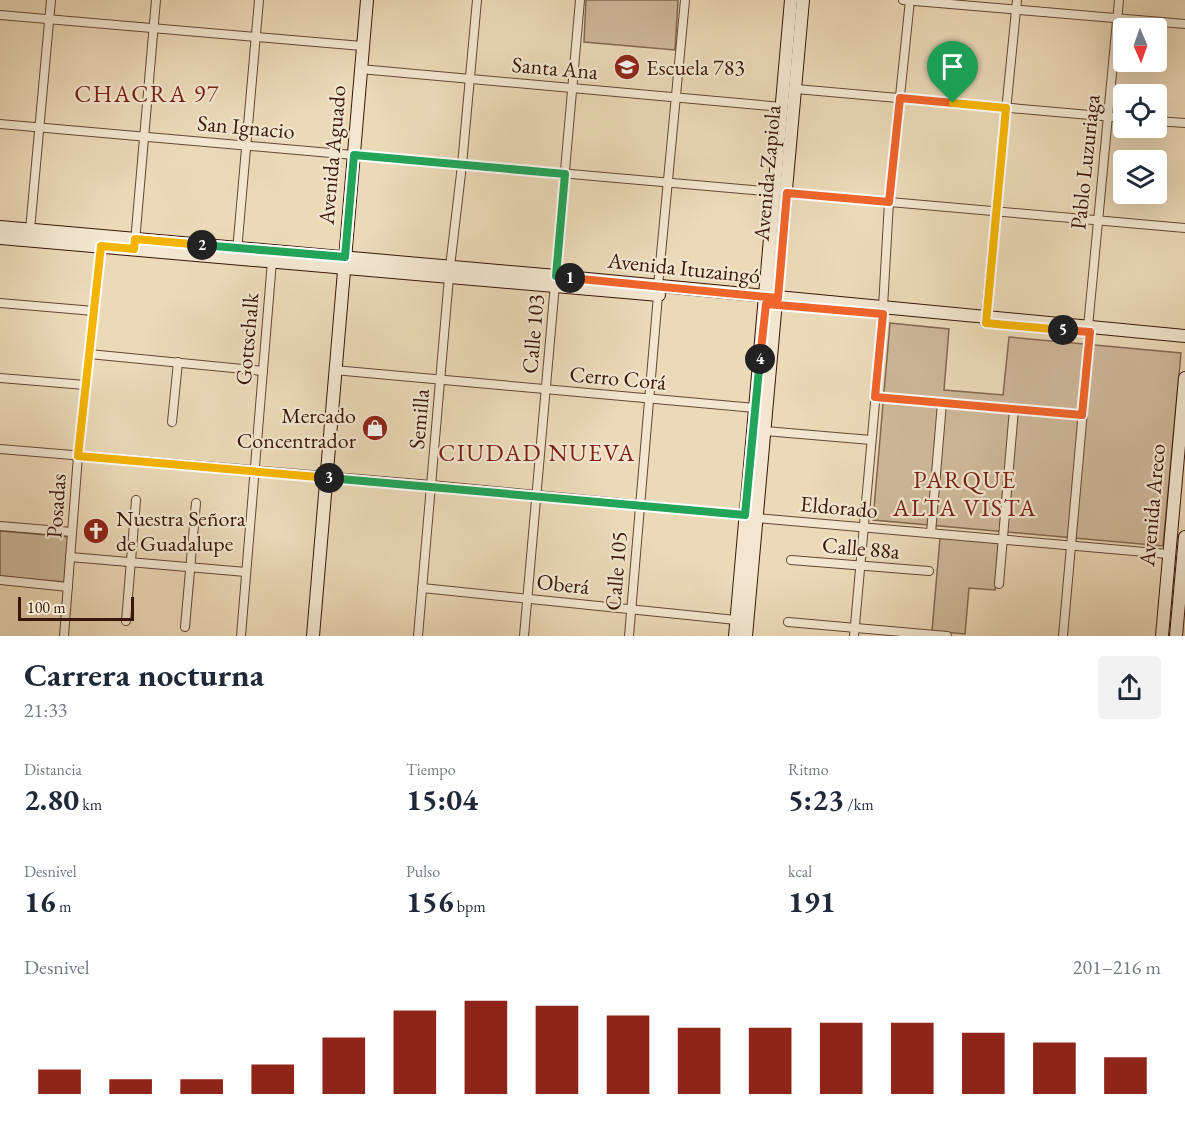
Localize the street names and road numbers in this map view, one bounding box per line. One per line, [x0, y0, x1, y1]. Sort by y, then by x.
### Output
street label: Santa Ana [511, 50, 599, 86]
street label: Avenida Aguado [311, 84, 353, 227]
street label: Pablo Luzuriaga [1063, 93, 1107, 231]
street label: Avenida Zapiola [747, 104, 787, 243]
street label: San Ignacio [196, 108, 296, 146]
street label: Avenida Ituzaingó [605, 245, 762, 290]
street label: Gottschalk [229, 291, 266, 386]
street label: Calle 103 [515, 293, 551, 375]
street label: Cerro Corá [569, 359, 668, 397]
street label: Semilla [402, 387, 436, 450]
street label: Avenida Areco [1132, 442, 1172, 569]
street label: Posadas [39, 473, 73, 539]
street label: Eldorado [799, 489, 879, 525]
street label: Calle 105 [598, 530, 634, 612]
street label: Calle 88a [821, 530, 901, 566]
street label: Oberá [535, 567, 591, 601]

